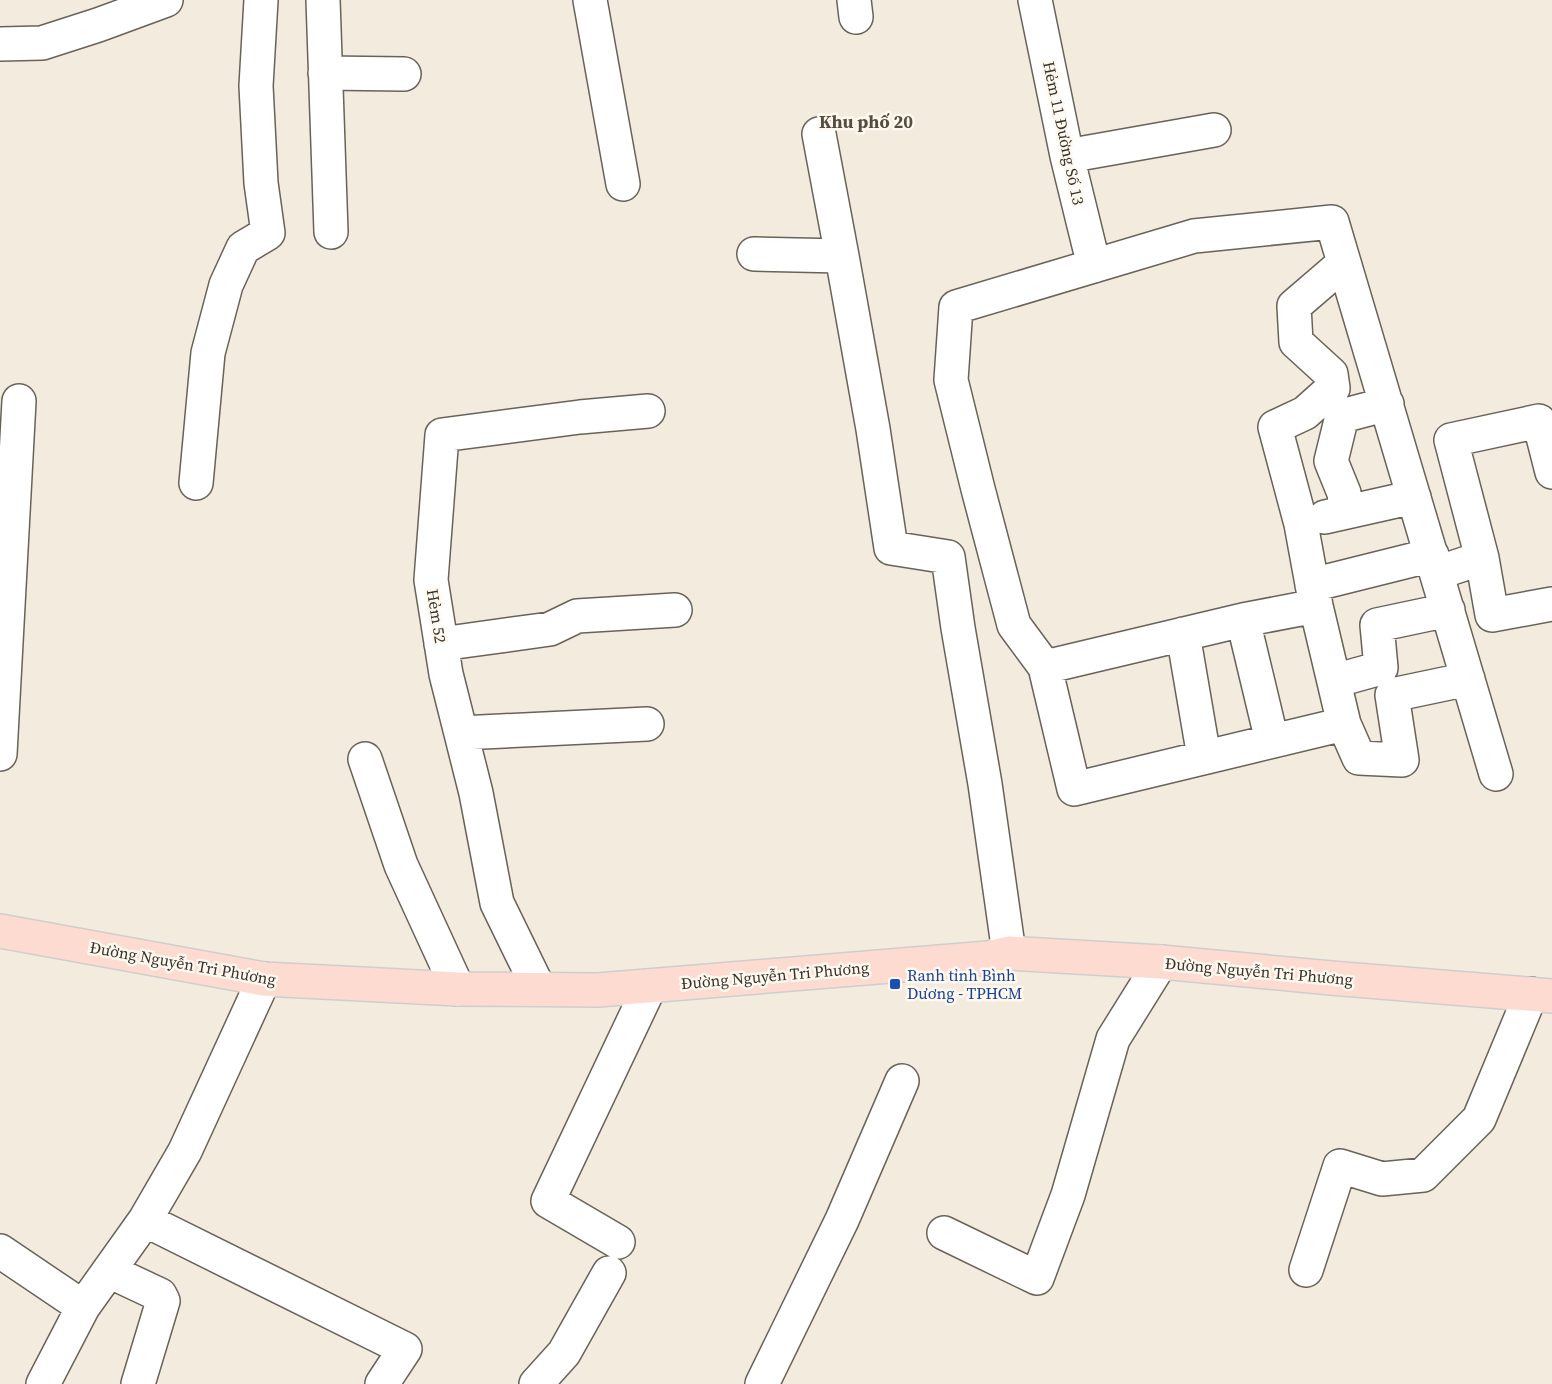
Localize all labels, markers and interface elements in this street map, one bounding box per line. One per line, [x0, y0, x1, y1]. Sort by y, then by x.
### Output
street label: Hẻm 11 Đường Số 13 [1038, 59, 1090, 207]
district label: Khu phố 20 [819, 109, 913, 134]
street label: Hẻm 52 [422, 587, 452, 645]
street label: Đường Nguyễn Tri Phương [88, 936, 278, 990]
street label: Đường Nguyễn Tri Phương [1164, 952, 1354, 990]
street label: Đường Nguyễn Tri Phương [680, 956, 870, 994]
place label: Ranh tỉnh Bình Dương - TPHCM [907, 964, 1022, 1004]
marker: Ranh tỉnh Bình Dương - TPHCM [888, 977, 902, 991]

